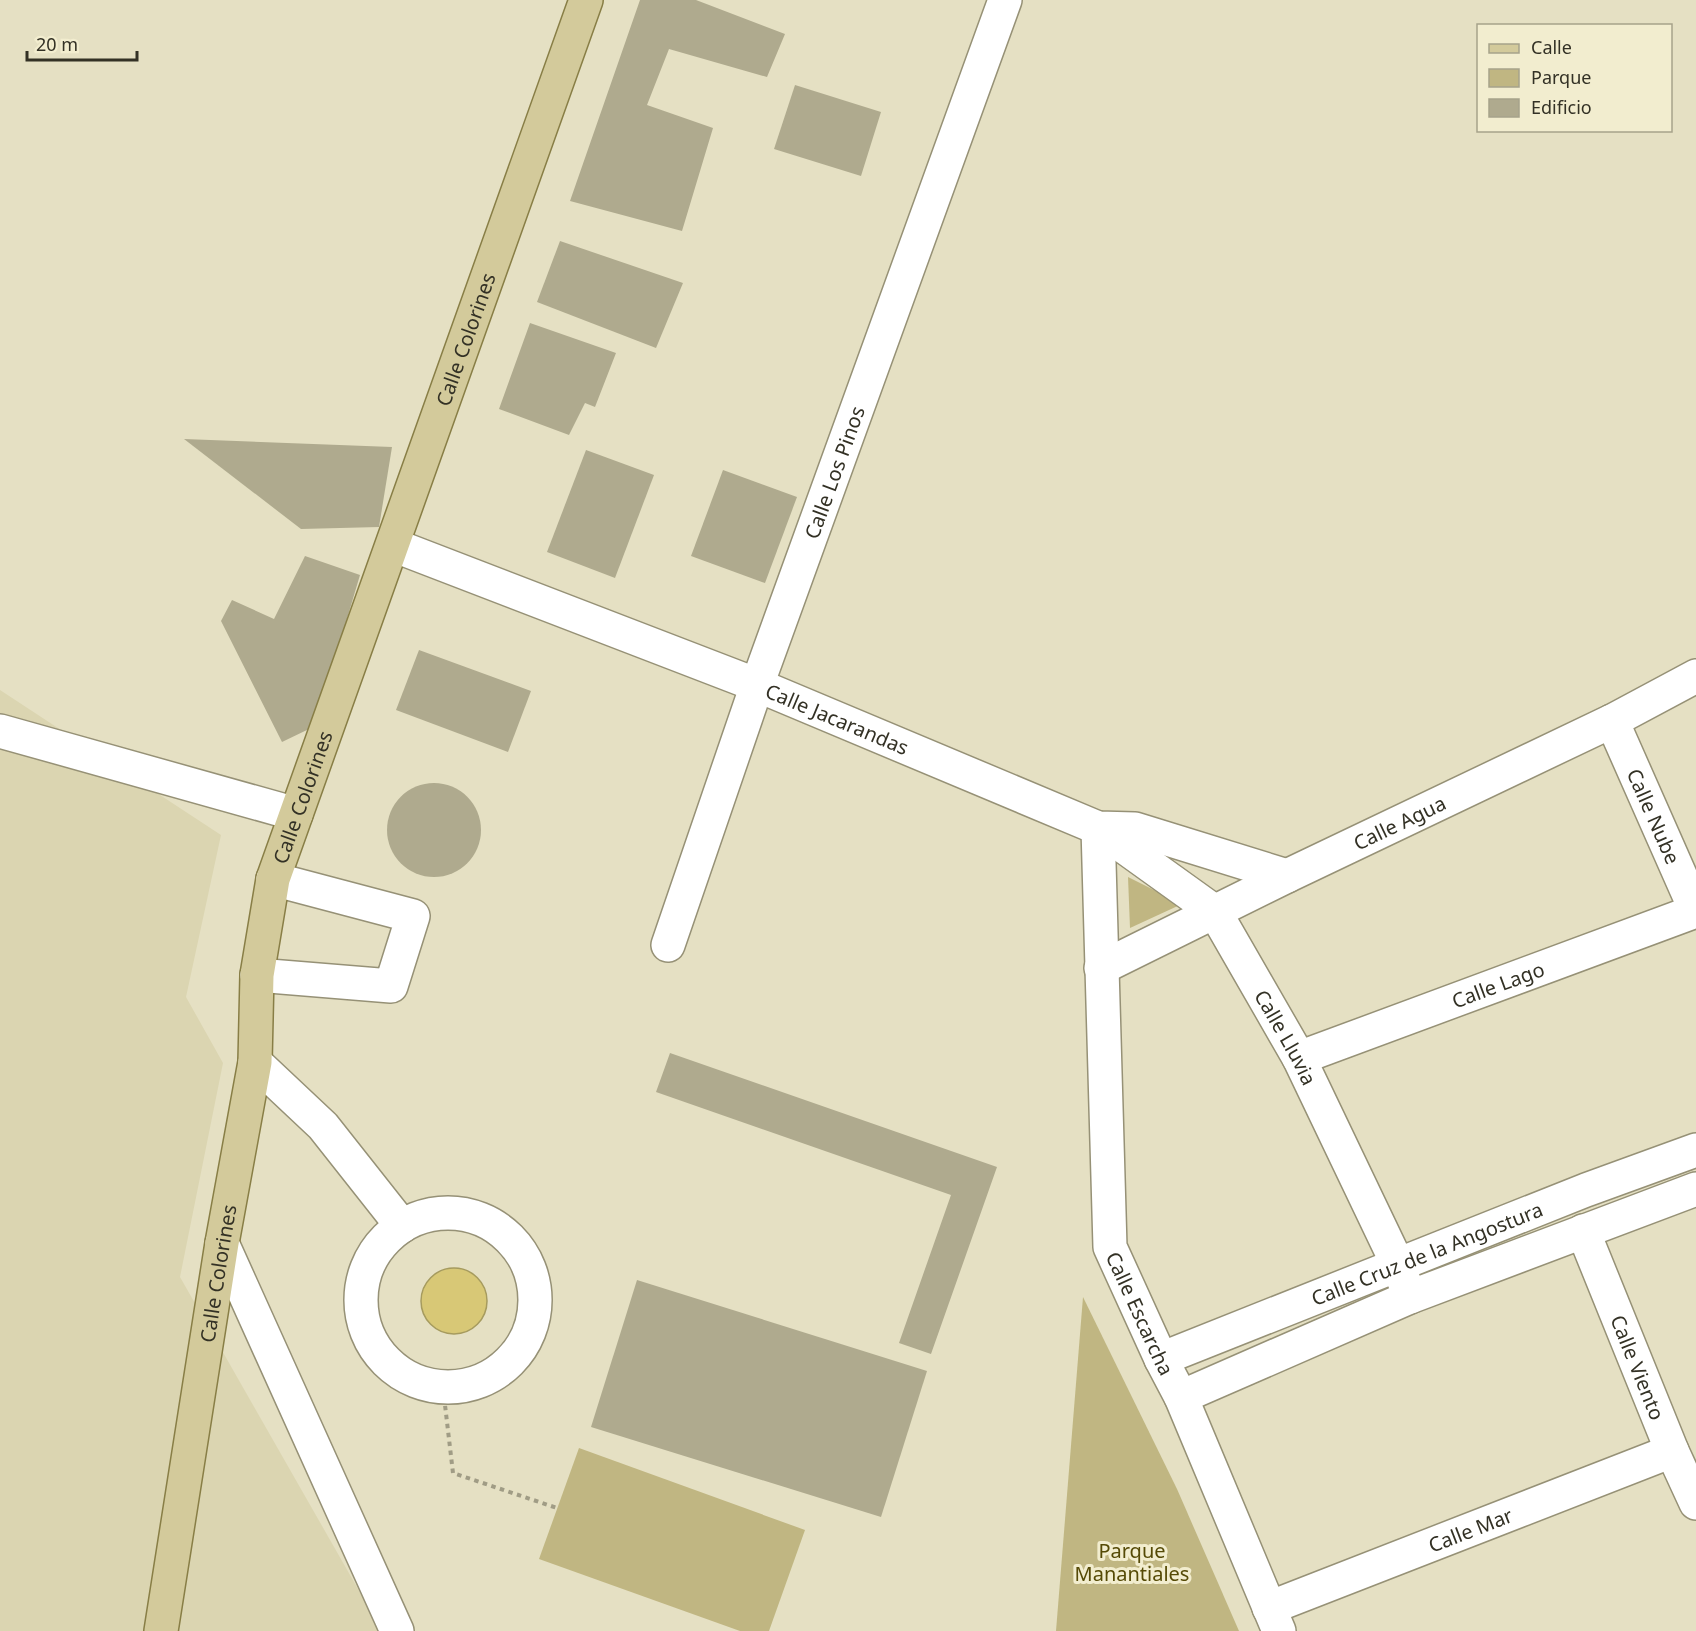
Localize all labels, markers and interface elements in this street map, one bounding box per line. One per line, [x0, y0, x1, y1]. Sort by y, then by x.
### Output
scale bar [27, 24, 136, 62]
legend [1477, 24, 1672, 132]
text: 20 m [36, 32, 78, 56]
text: Calle [1531, 35, 1572, 59]
text: Parque [1531, 65, 1591, 89]
text: Edificio [1531, 95, 1592, 119]
street label: Calle Colorines [429, 269, 501, 409]
street label: Calle Los Pinos [798, 402, 870, 542]
street label: Calle Jacarandas [762, 677, 913, 761]
street label: Calle Colorines [266, 727, 338, 867]
street label: Calle Nube [1621, 764, 1687, 868]
street label: Calle Agua [1349, 789, 1450, 856]
street label: Calle Lago [1448, 955, 1548, 1014]
street label: Calle Lluvia [1249, 984, 1323, 1089]
street label: Calle Cruz de la Angostura [1307, 1195, 1546, 1311]
street label: Calle Colorines [193, 1202, 242, 1344]
street label: Calle Escarcha [1100, 1247, 1181, 1380]
street label: Calle Viento [1605, 1311, 1671, 1424]
street label: Calle Mar [1424, 1501, 1516, 1558]
park label: Parque Manantiales [1075, 1537, 1189, 1587]

